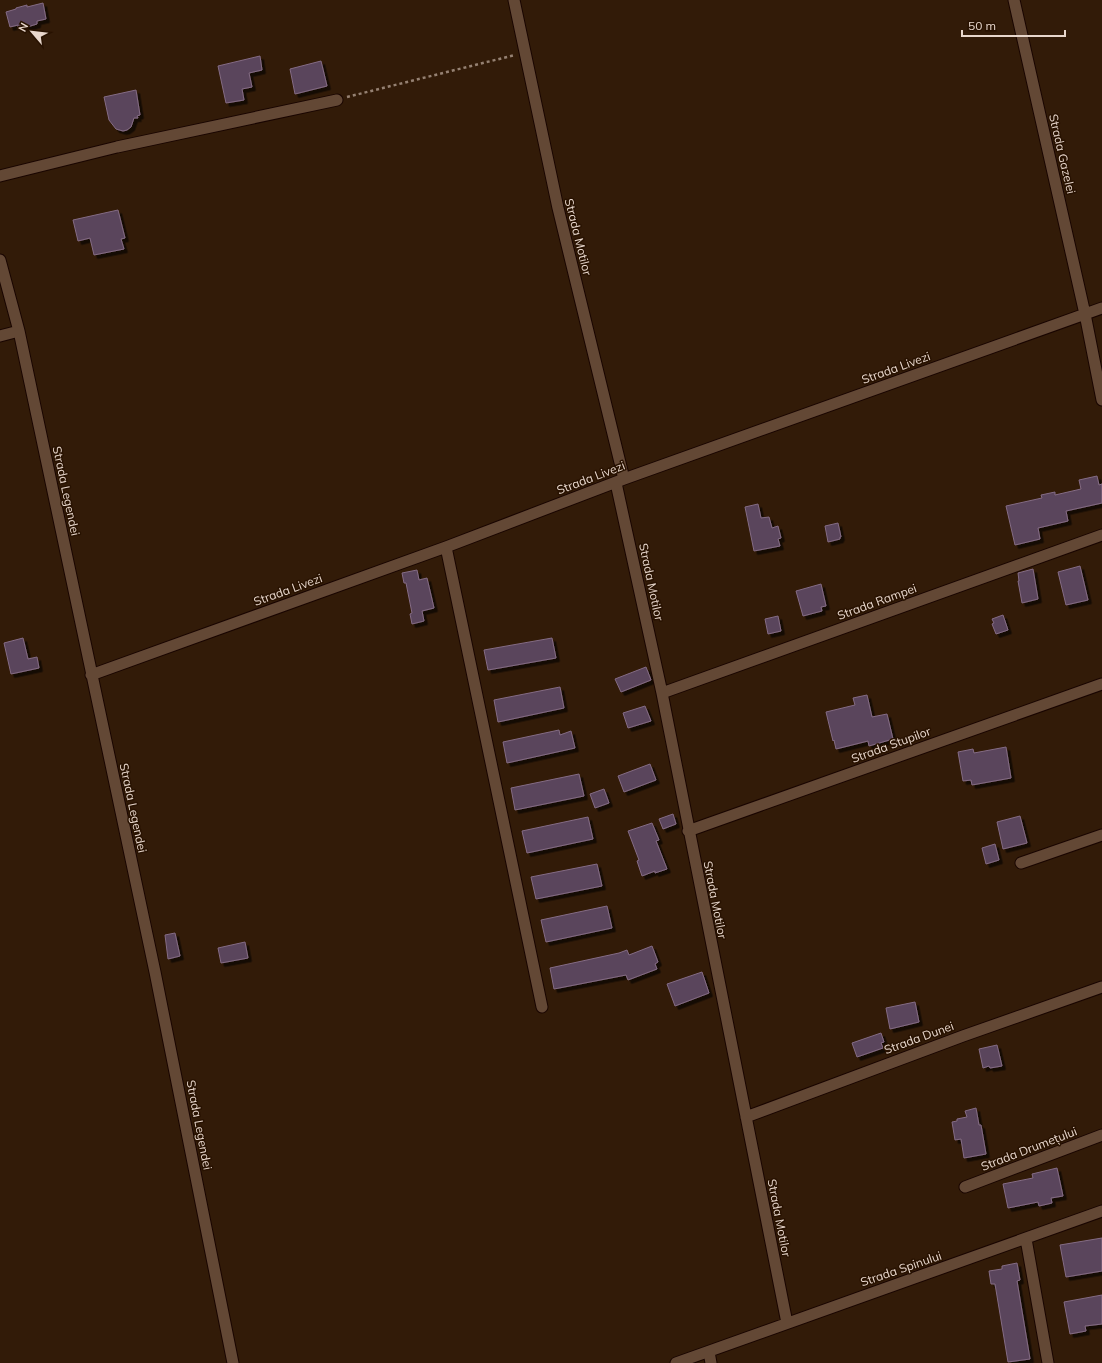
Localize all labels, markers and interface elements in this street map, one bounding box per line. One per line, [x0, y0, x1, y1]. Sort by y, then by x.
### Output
north arrow [12, 12, 52, 52]
scale bar [962, 12, 1065, 38]
text: 50 m [968, 18, 996, 33]
text: N [15, 20, 31, 34]
street label: Strada Gazelei [1046, 112, 1079, 195]
street label: Strada Motilor [562, 197, 595, 278]
street label: Strada Livezi [859, 348, 932, 387]
street label: Strada Legendei [50, 445, 83, 537]
street label: Strada Livezi [555, 458, 627, 497]
street label: Strada Motilor [636, 542, 667, 623]
street label: Strada Livezi [251, 570, 324, 609]
street label: Strada Rampei [835, 580, 919, 623]
street label: Strada Stupilor [849, 723, 933, 766]
street label: Strada Legendei [117, 762, 150, 854]
street label: Strada Motilor [701, 860, 731, 941]
street label: Strada Dunei [882, 1018, 956, 1057]
street label: Strada Legendei [183, 1079, 216, 1171]
street label: Strada Drumețului [979, 1123, 1079, 1175]
street label: Strada Motilor [765, 1178, 795, 1259]
street label: Strada Spinului [858, 1248, 944, 1289]

